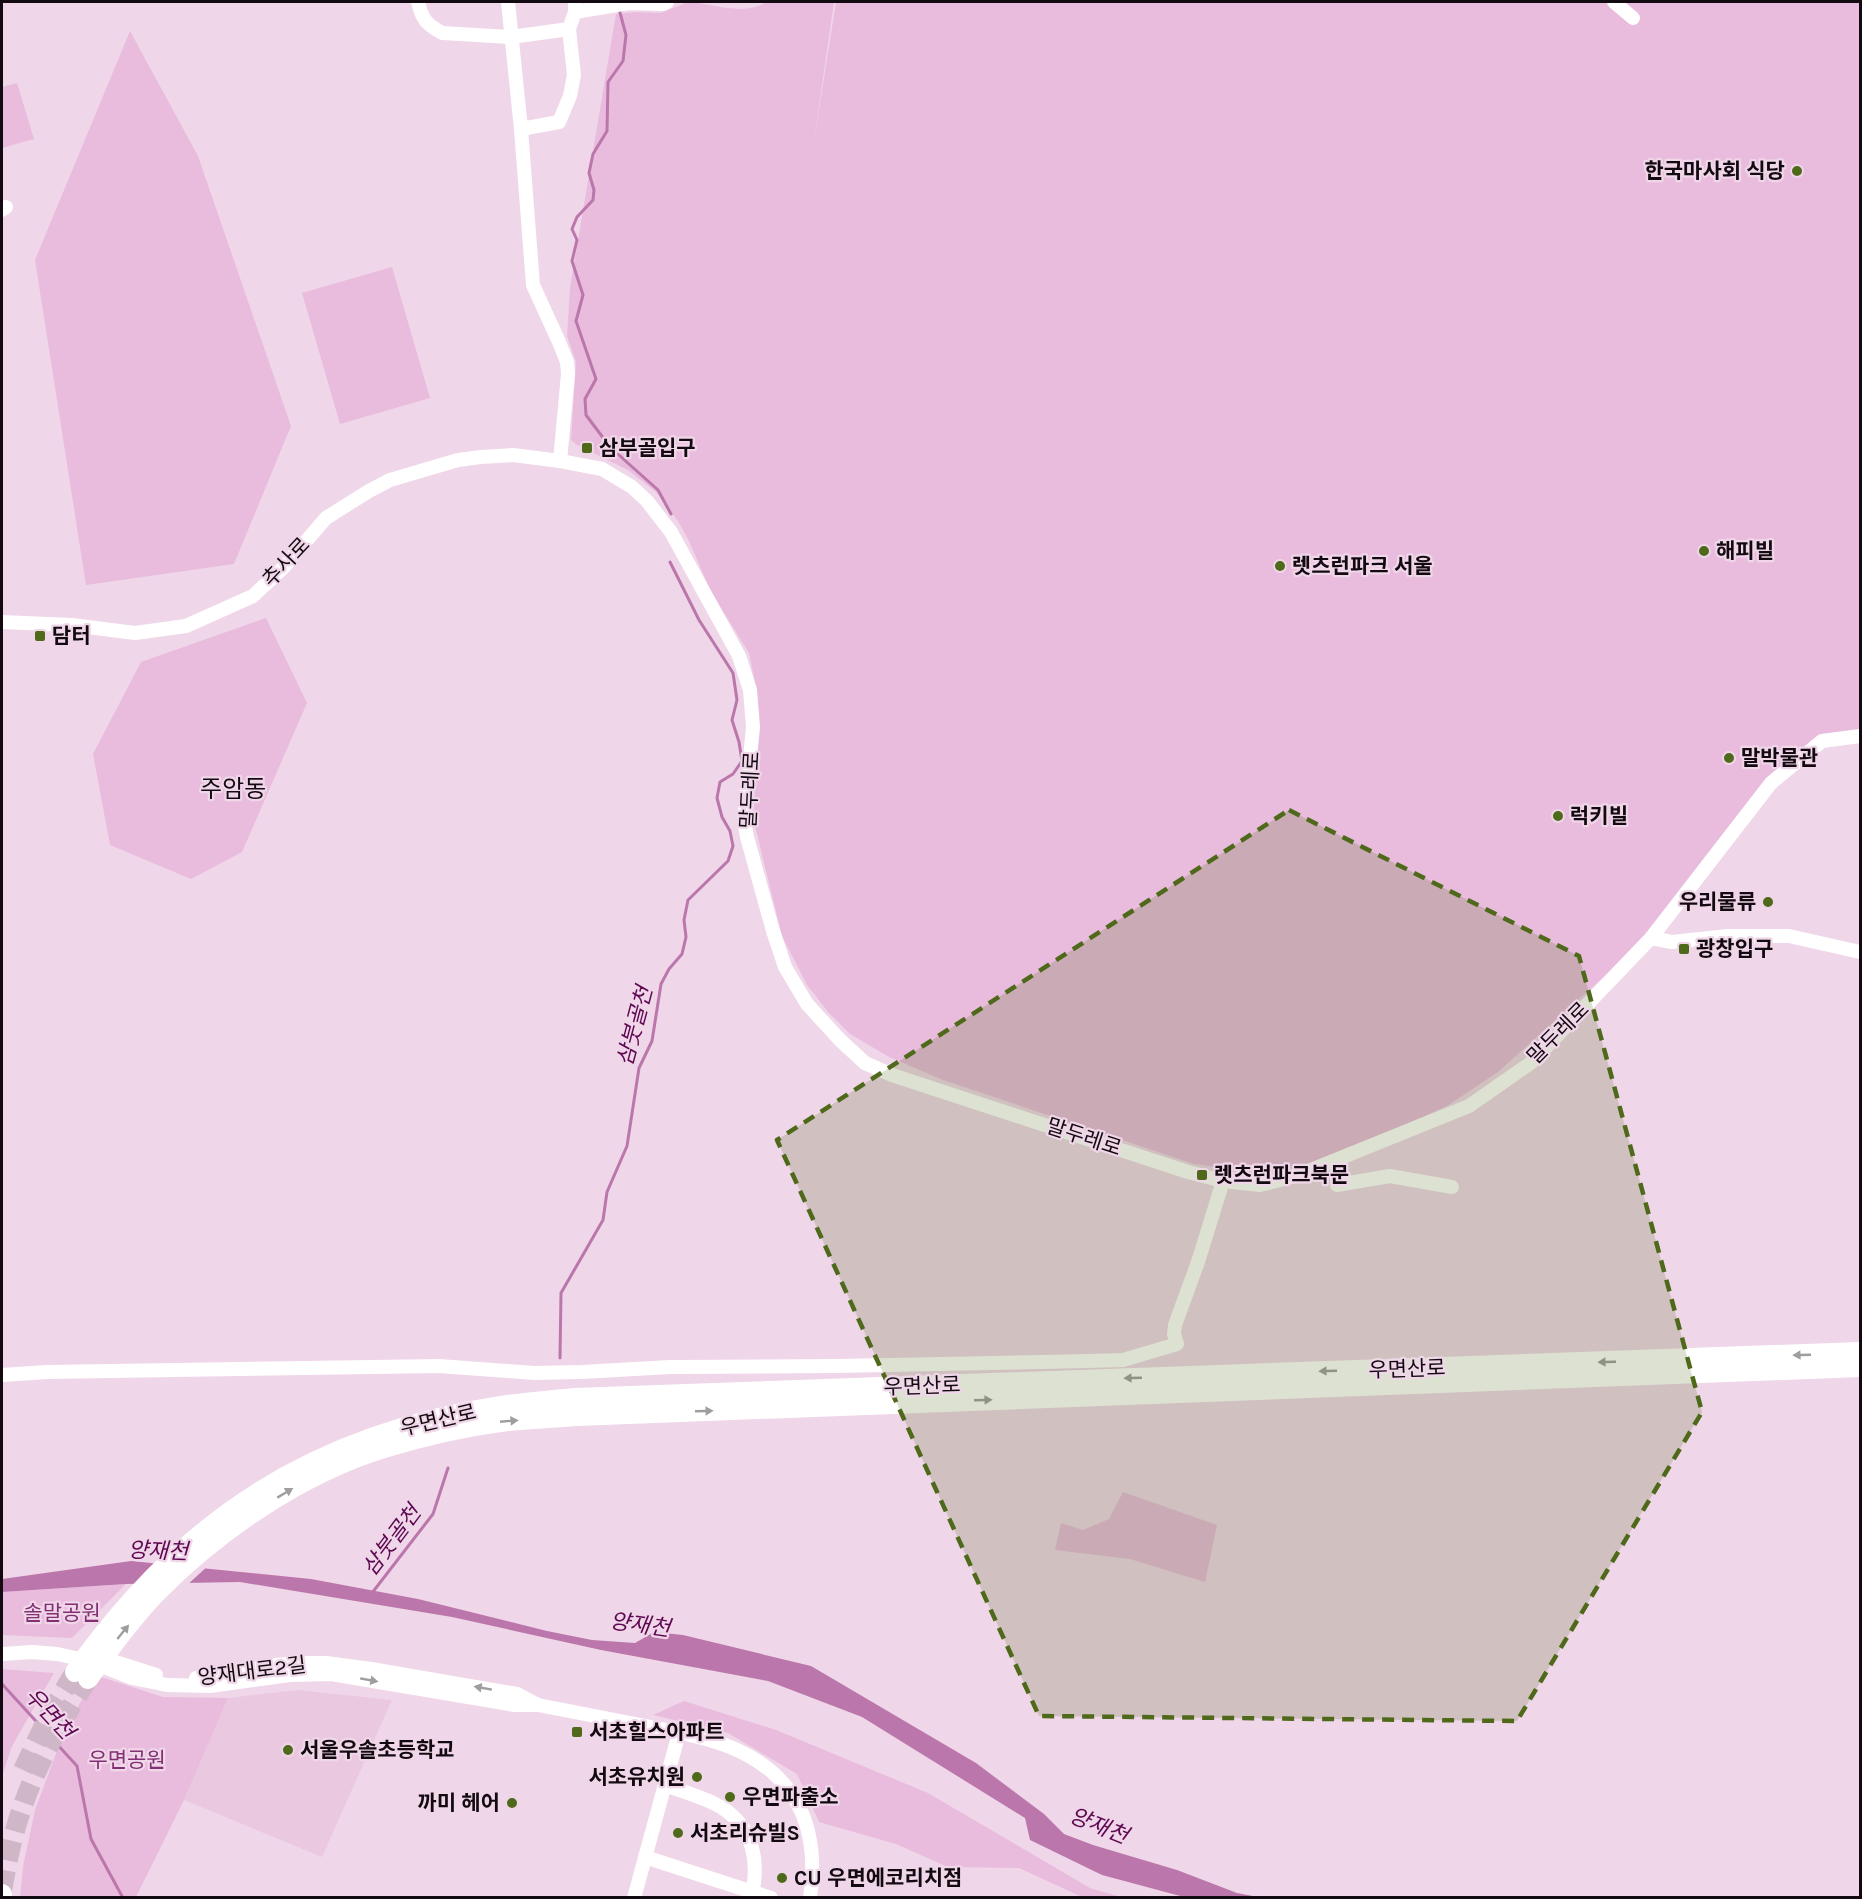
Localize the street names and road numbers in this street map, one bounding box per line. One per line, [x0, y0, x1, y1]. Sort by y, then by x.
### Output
street label: 추사로 [257, 533, 315, 591]
street label: 말두레로 [736, 751, 764, 829]
street label: 말두레로 [1522, 997, 1594, 1069]
street label: 말두레로 [1044, 1114, 1124, 1160]
street label: 우면산로 [1368, 1356, 1446, 1382]
street label: 우면산로 [883, 1373, 961, 1399]
street label: 우면산로 [398, 1400, 478, 1440]
street label: 양재대로2길 [197, 1652, 307, 1690]

